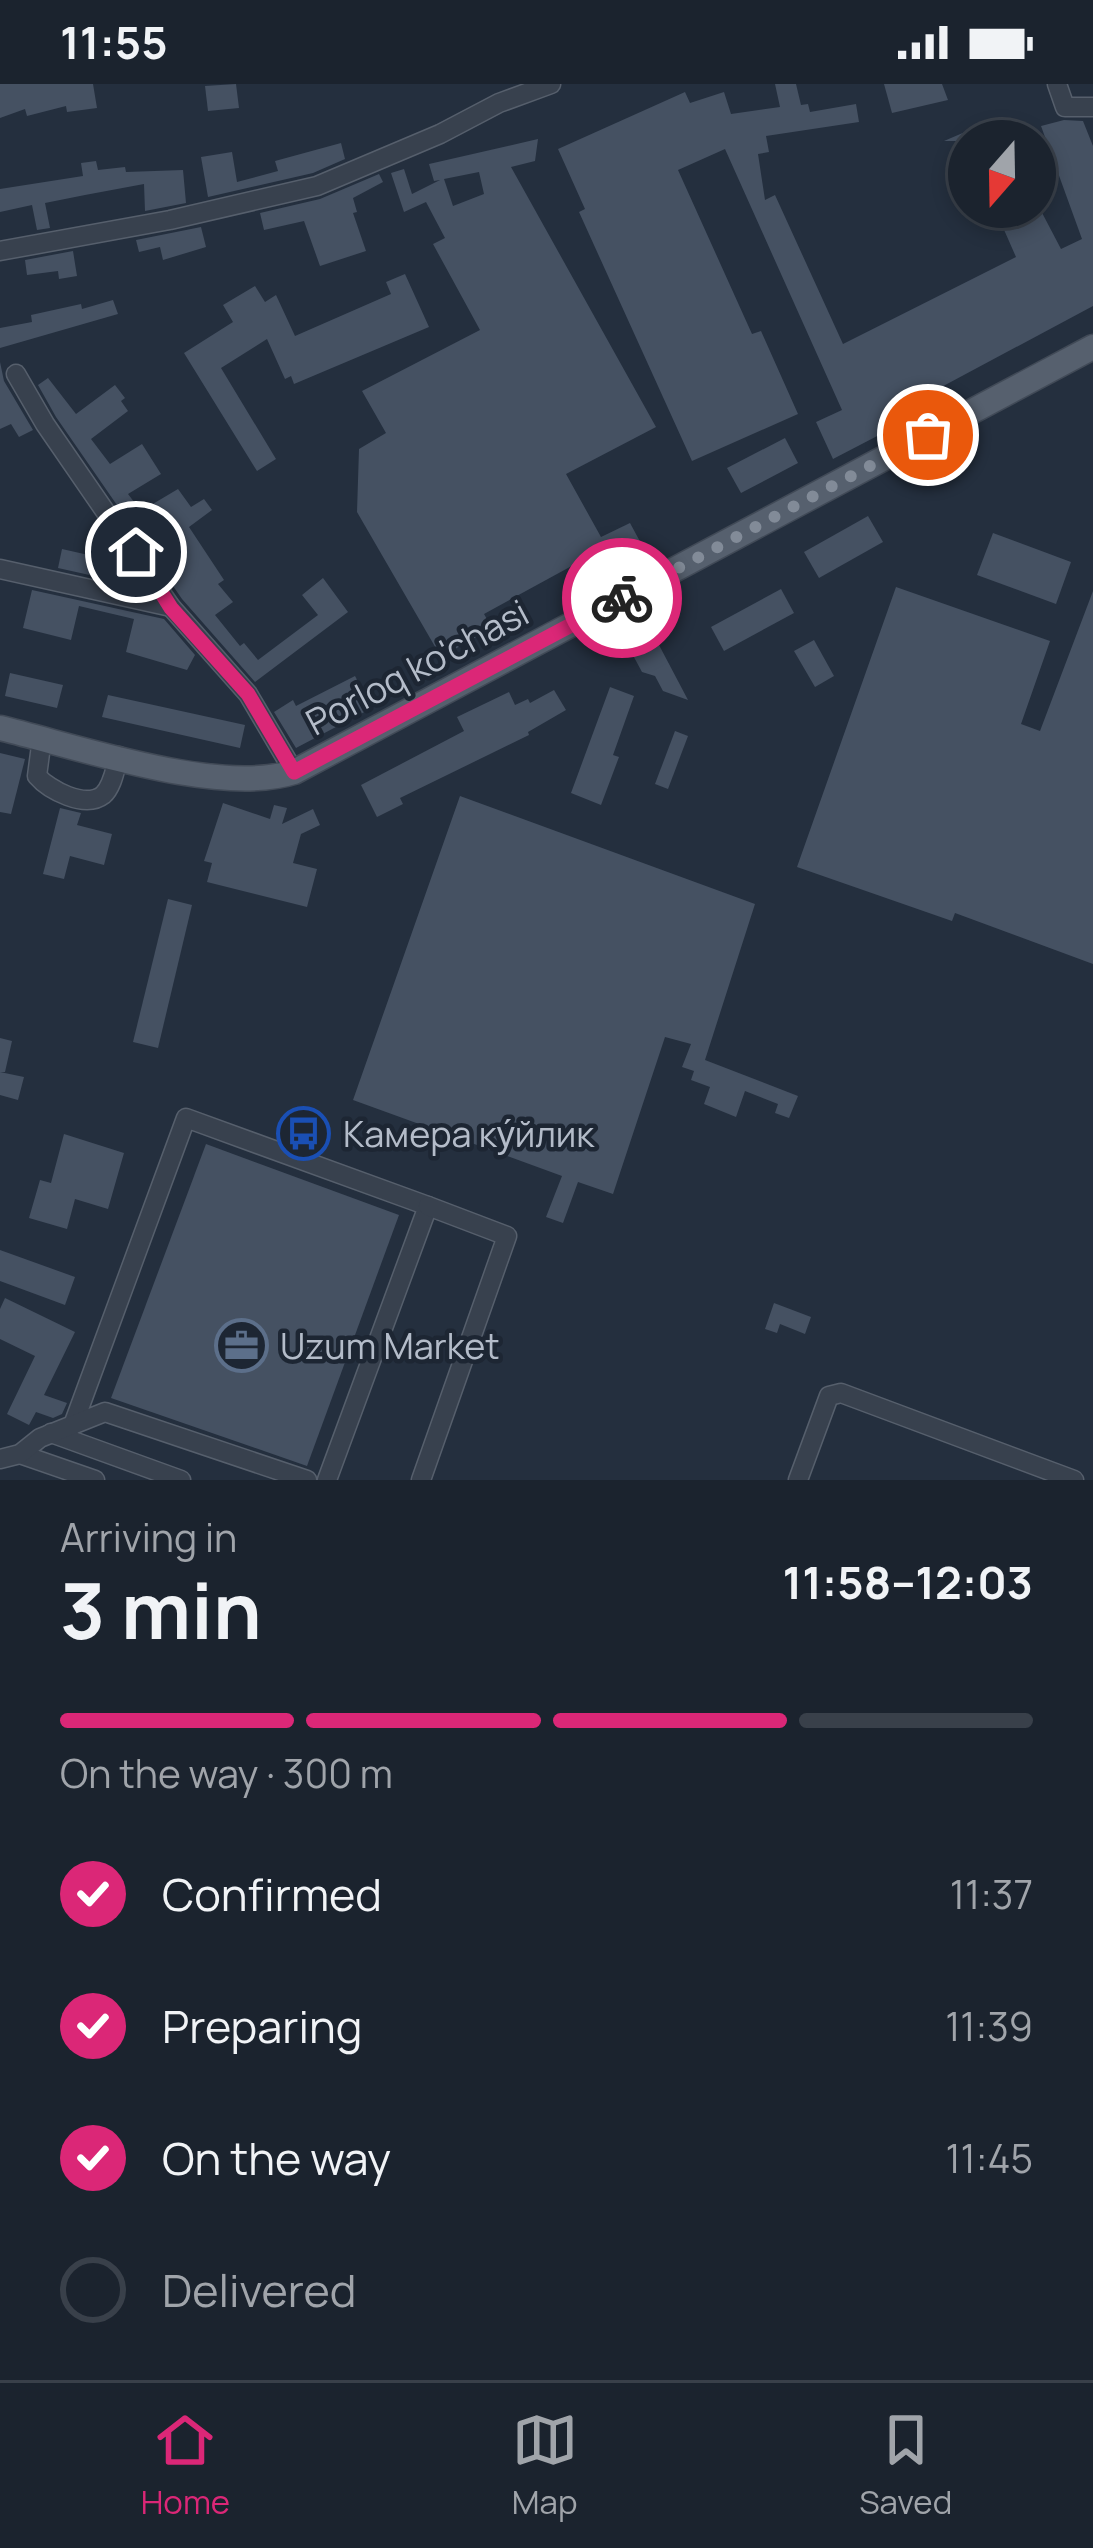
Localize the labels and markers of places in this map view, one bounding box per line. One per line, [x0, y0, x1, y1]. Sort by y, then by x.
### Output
pin [877, 384, 979, 486]
pin [85, 501, 187, 603]
bus stop icon: Камера ку́йлик [276, 1105, 332, 1161]
place label: Камера ку́йлик [343, 1109, 595, 1158]
office icon: Uzum Market [213, 1317, 269, 1373]
place label: Uzum Market [280, 1321, 500, 1370]

